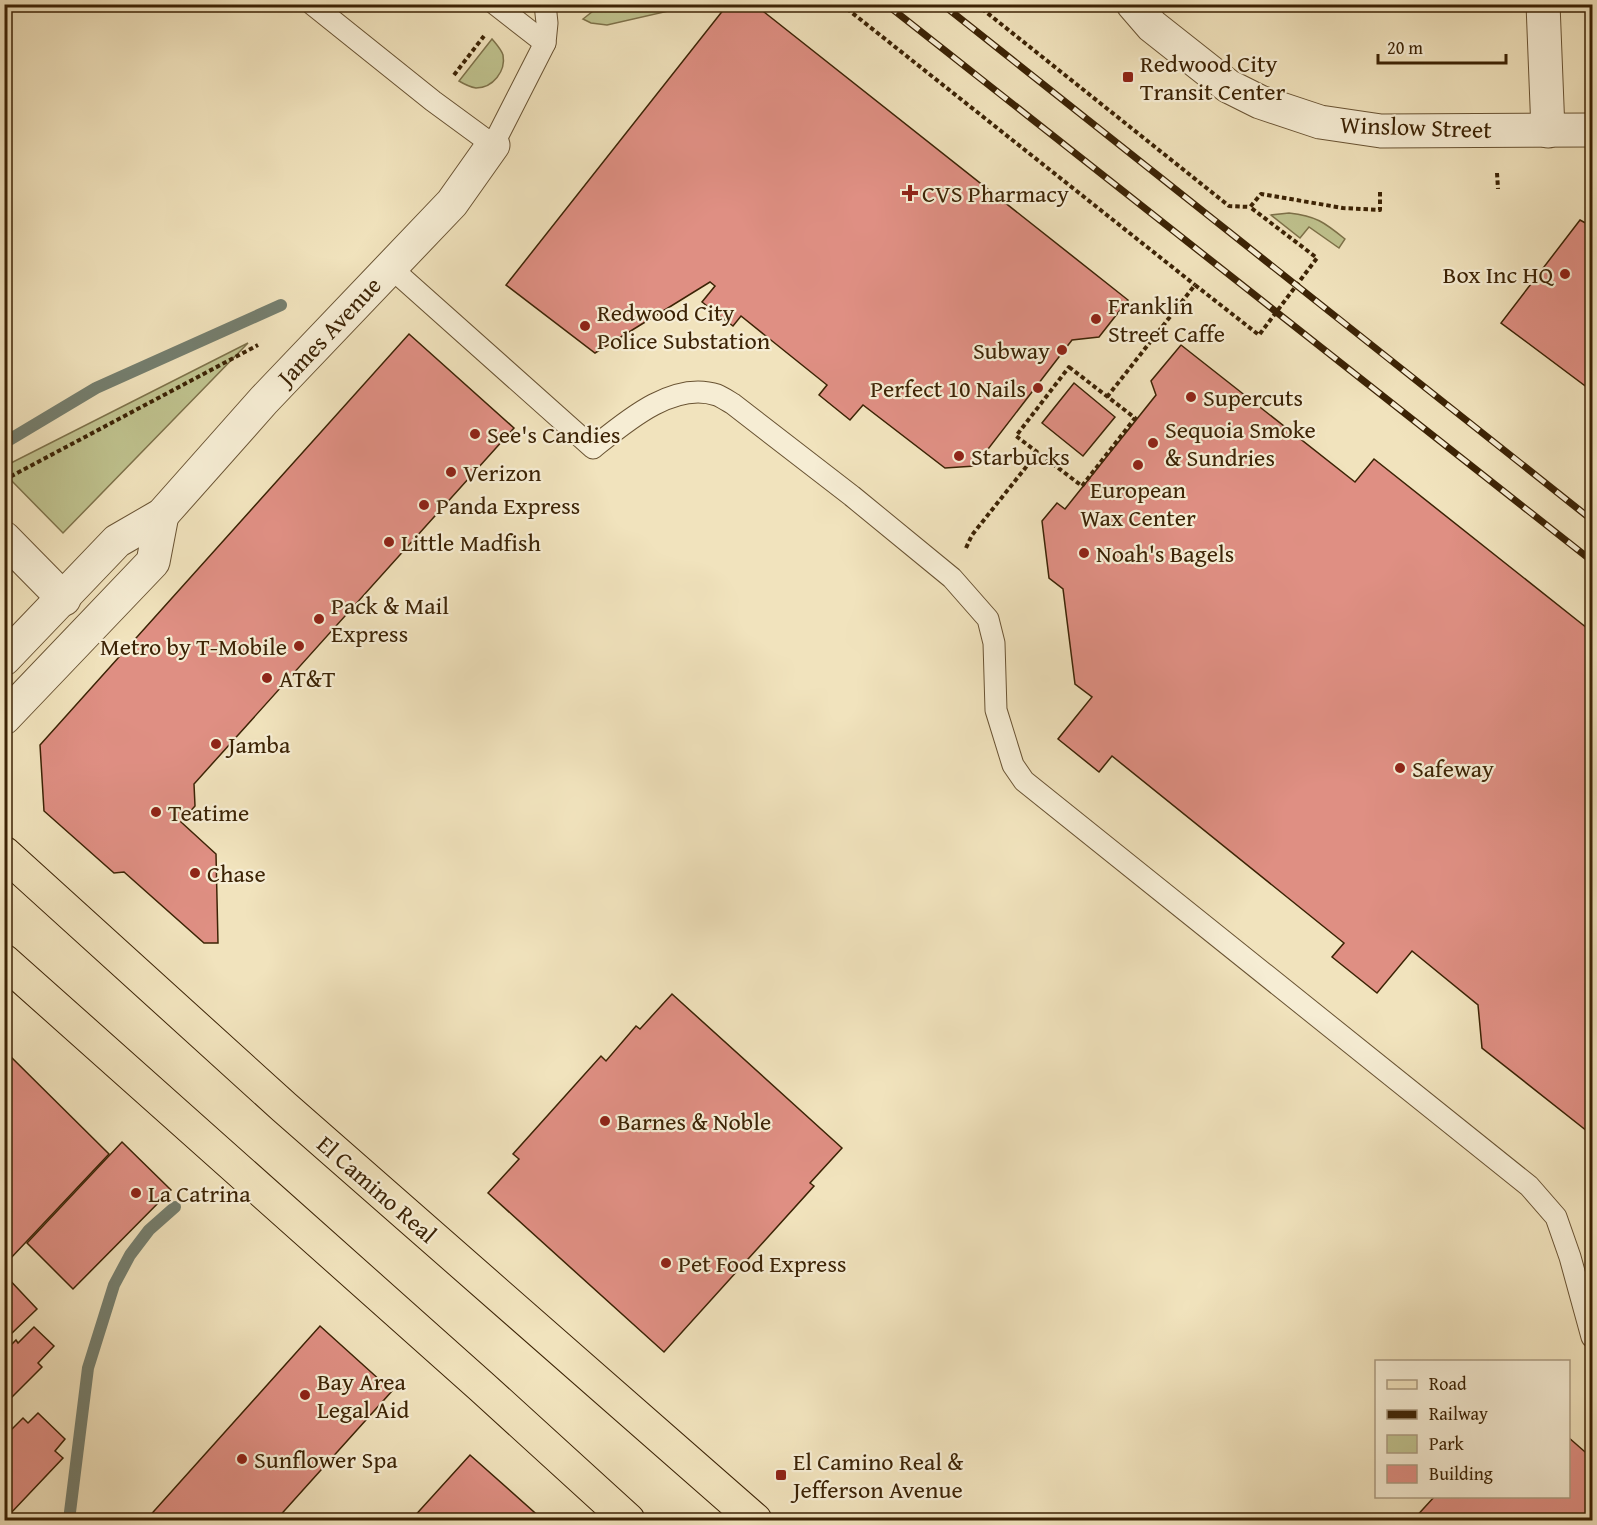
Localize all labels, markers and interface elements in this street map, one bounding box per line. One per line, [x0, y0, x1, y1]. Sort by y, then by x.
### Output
scale bar [1378, 27, 1506, 65]
text: 20 m [1387, 34, 1423, 61]
place label: Redwood City Transit Center [1140, 46, 1285, 109]
marker: Redwood City Transit Center [1121, 70, 1135, 84]
street label: Winslow Street [1340, 107, 1493, 147]
place label: CVS Pharmacy [922, 176, 1069, 211]
marker: CVS Pharmacy [903, 186, 917, 200]
place label: Box Inc HQ [1443, 257, 1554, 292]
marker: Box Inc HQ [1558, 267, 1572, 281]
street label: James Avenue [267, 268, 389, 396]
place label: Franklin Street Caffe [1108, 288, 1225, 351]
place label: Redwood City Police Substation [597, 295, 771, 358]
marker: Franklin Street Caffe [1089, 312, 1103, 326]
marker: Redwood City Police Substation [578, 319, 592, 333]
place label: Subway [973, 333, 1050, 368]
marker: Subway [1055, 343, 1069, 357]
place label: Perfect 10 Nails [870, 371, 1026, 406]
place label: Supercuts [1203, 380, 1303, 415]
marker: Perfect 10 Nails [1031, 381, 1045, 395]
marker: Supercuts [1184, 390, 1198, 404]
place label: Sequoia Smoke & Sundries [1165, 412, 1316, 475]
place label: See's Candies [487, 417, 620, 452]
marker: See's Candies [468, 427, 482, 441]
marker: Sequoia Smoke & Sundries [1146, 436, 1160, 450]
place label: Starbucks [971, 439, 1070, 474]
marker: Starbucks [952, 449, 966, 463]
place label: Verizon [463, 455, 542, 490]
marker: European Wax Center [1131, 458, 1145, 472]
marker: Verizon [444, 465, 458, 479]
place label: European Wax Center [1080, 472, 1196, 535]
place label: Panda Express [436, 488, 580, 523]
marker: Panda Express [417, 498, 431, 512]
place label: Little Madfish [401, 525, 541, 560]
marker: Little Madfish [382, 535, 396, 549]
place label: Noah's Bagels [1096, 536, 1234, 571]
marker: Noah's Bagels [1077, 546, 1091, 560]
place label: Pack & Mail Express [331, 588, 449, 651]
marker: Pack & Mail Express [312, 612, 326, 626]
place label: Metro by T-Mobile [100, 629, 287, 664]
marker: Metro by T-Mobile [292, 639, 306, 653]
place label: AT&T [279, 661, 336, 696]
marker: AT&T [260, 671, 274, 685]
place label: Jamba [225, 727, 291, 762]
marker: Jamba [209, 737, 223, 751]
place label: Safeway [1412, 751, 1494, 786]
marker: Safeway [1393, 761, 1407, 775]
place label: Teatime [168, 795, 249, 830]
marker: Teatime [149, 805, 163, 819]
place label: Chase [207, 856, 266, 891]
marker: Chase [188, 866, 202, 880]
place label: Barnes & Noble [617, 1104, 771, 1139]
marker: Barnes & Noble [598, 1114, 612, 1128]
street label: El Camino Real [309, 1127, 445, 1251]
place label: La Catrina [148, 1176, 251, 1211]
marker: La Catrina [129, 1186, 143, 1200]
place label: Pet Food Express [678, 1246, 846, 1281]
marker: Pet Food Express [659, 1256, 673, 1270]
legend [1375, 1360, 1570, 1498]
place label: Bay Area Legal Aid [317, 1364, 410, 1427]
text: Road [1429, 1370, 1467, 1397]
marker: Bay Area Legal Aid [298, 1388, 312, 1402]
text: Railway [1429, 1400, 1488, 1427]
text: Park [1429, 1430, 1465, 1457]
place label: Sunflower Spa [254, 1442, 398, 1477]
place label: El Camino Real & Jefferson Avenue [790, 1444, 964, 1507]
marker: Sunflower Spa [235, 1452, 249, 1466]
text: Building [1429, 1460, 1493, 1487]
marker: El Camino Real & Jefferson Avenue [774, 1468, 788, 1482]

